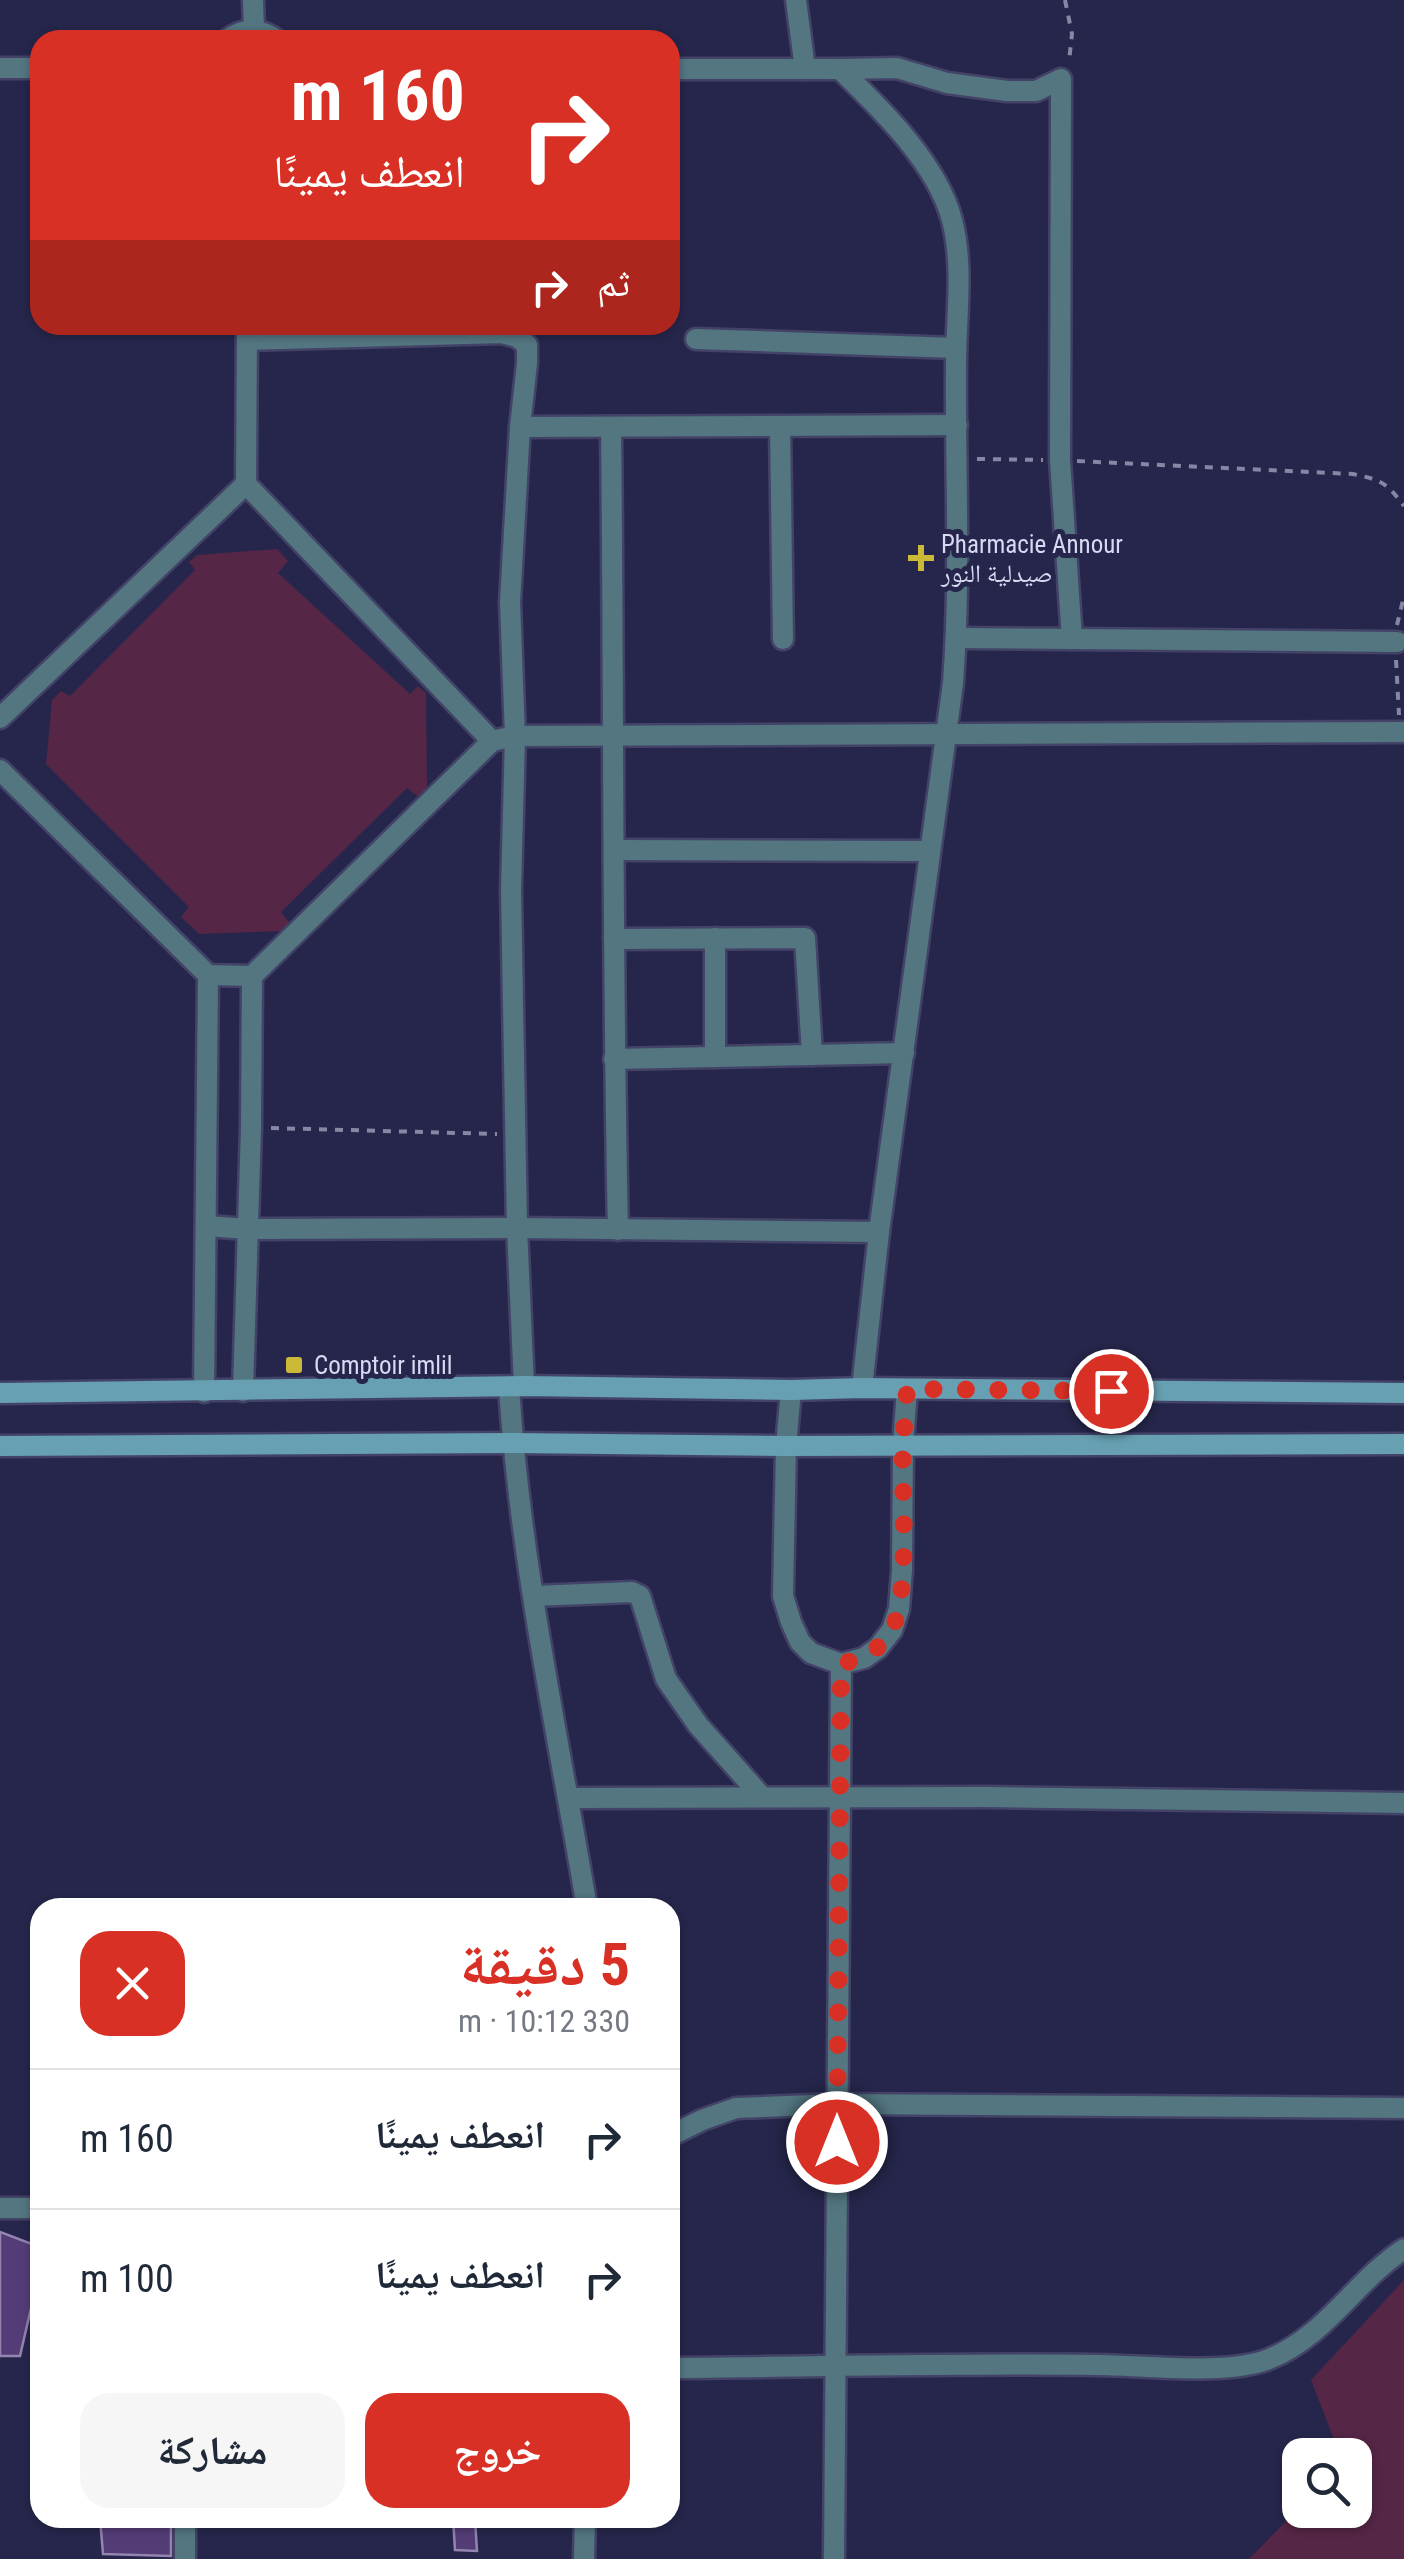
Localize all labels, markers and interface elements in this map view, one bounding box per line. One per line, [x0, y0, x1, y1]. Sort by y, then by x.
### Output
text: 160 m [291, 55, 465, 137]
icon: right [500, 70, 630, 200]
text: انعطف يمينًا [273, 145, 465, 198]
icon: right [522, 260, 577, 315]
text: ثم [597, 261, 630, 305]
place label: Pharmacie Annour صيدلية النور [940, 530, 1123, 588]
marker: Pharmacie Annour صيدلية النور [910, 547, 932, 569]
pin [1069, 1349, 1154, 1434]
place label: Comptoir imlil [314, 1351, 452, 1380]
marker: Comptoir imlil [283, 1354, 305, 1376]
icon: arrive [1084, 1364, 1139, 1419]
text: 5 دقيقة [460, 1929, 630, 2000]
button: close [80, 1931, 185, 2036]
text: 330 m · 10:12 [458, 2002, 630, 2040]
position arrow [785, 2090, 889, 2194]
icon: right [575, 2112, 630, 2167]
text: انعطف يمينًا [375, 2113, 545, 2157]
text: 160 m [80, 2117, 174, 2161]
icon: right [575, 2252, 630, 2307]
text: انعطف يمينًا [375, 2253, 545, 2297]
text: 100 m [80, 2257, 174, 2301]
button: مشاركة [80, 2393, 345, 2508]
button: خروج [365, 2393, 630, 2508]
map controls [1282, 2438, 1372, 2528]
button: search [1282, 2438, 1372, 2528]

